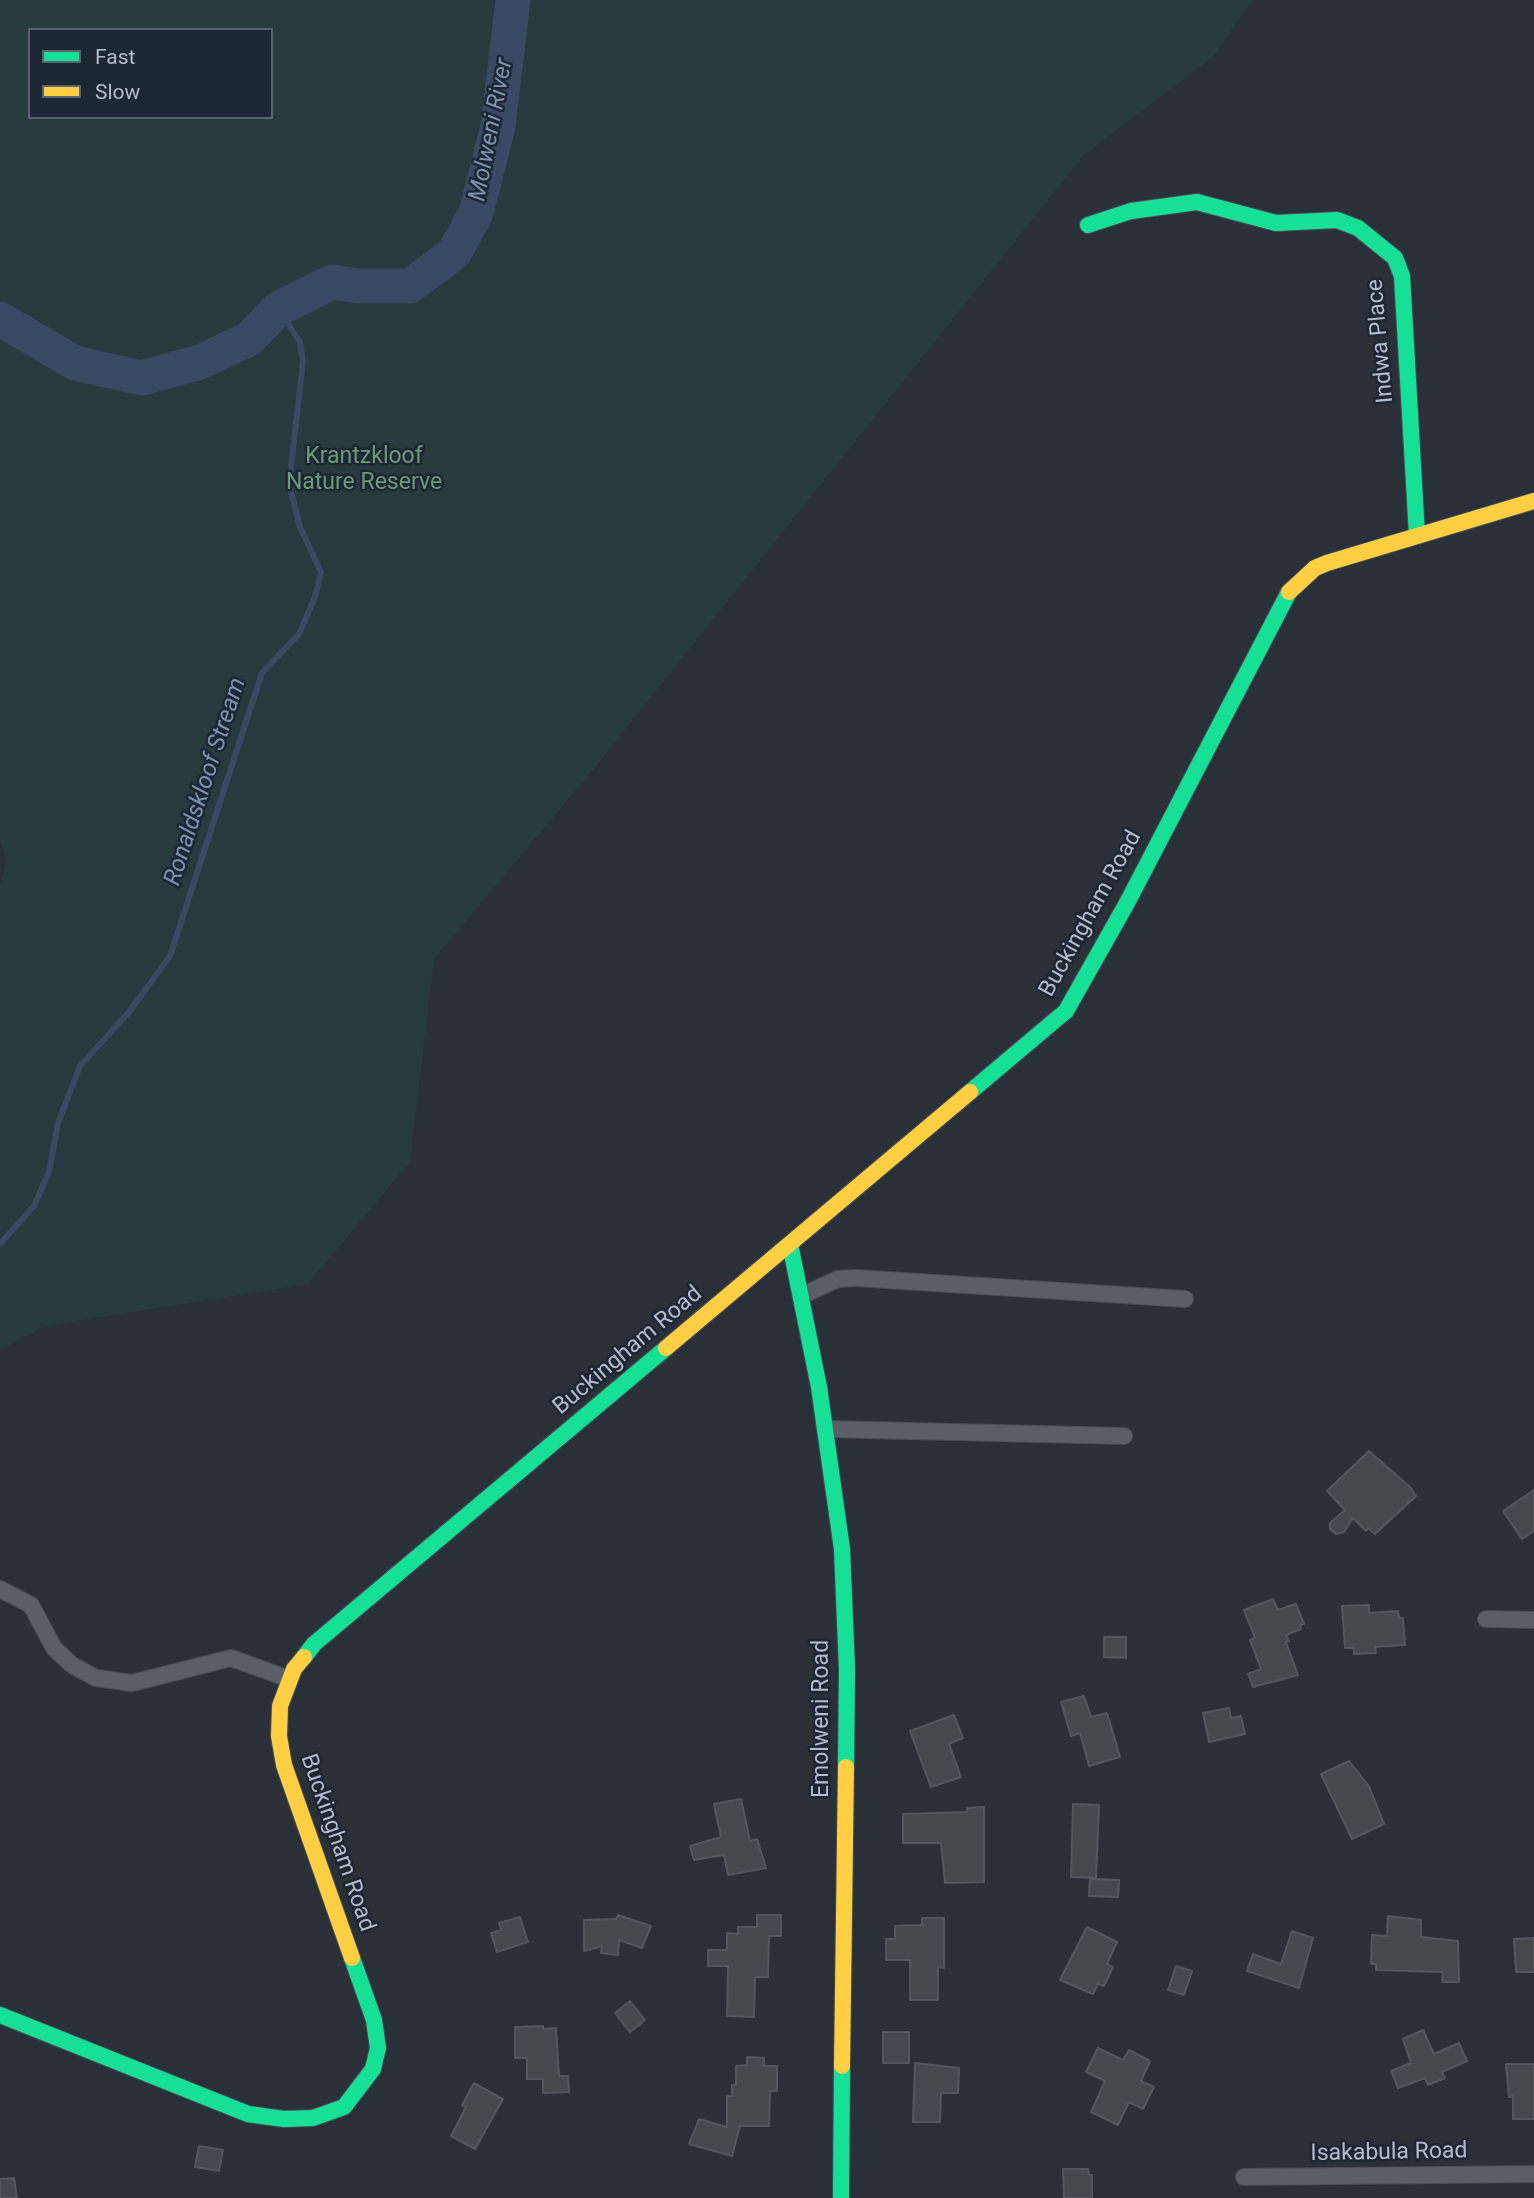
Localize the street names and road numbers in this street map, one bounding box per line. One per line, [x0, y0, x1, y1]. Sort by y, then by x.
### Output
street label: Indwa Place [1362, 278, 1400, 404]
street label: Buckingham Road [1034, 826, 1148, 1002]
street label: Buckingham Road [548, 1281, 708, 1421]
street label: Emolweni Road [808, 1640, 836, 1798]
street label: Buckingham Road [294, 1751, 380, 1935]
street label: Isakabula Road [1310, 2138, 1468, 2168]

